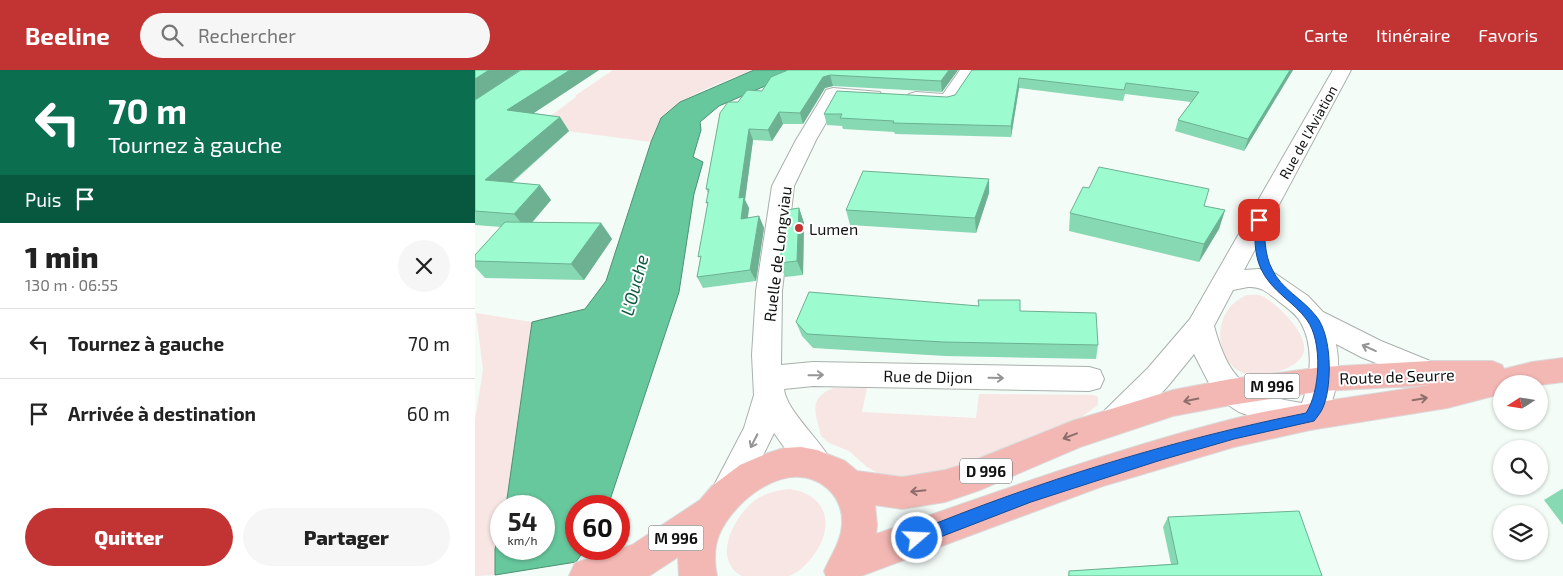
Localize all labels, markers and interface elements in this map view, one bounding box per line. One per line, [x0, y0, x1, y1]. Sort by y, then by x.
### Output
search box [140, 13, 490, 58]
text: Beeline [25, 21, 110, 50]
icon: search [158, 21, 186, 49]
text: Rechercher [198, 24, 296, 47]
text: Carte [1304, 24, 1348, 46]
text: Itinéraire [1376, 24, 1450, 46]
text: Favoris [1478, 24, 1538, 46]
street label: Rue de l'Aviation [1275, 82, 1341, 182]
text: 70 m [108, 89, 187, 131]
icon: left [25, 90, 90, 155]
text: Tournez à gauche [108, 131, 282, 157]
icon: arrive [71, 185, 99, 213]
street label: Ruelle de Longviau [759, 185, 795, 323]
text: Puis [25, 188, 61, 211]
pin [1238, 199, 1280, 241]
icon: arrive [1245, 206, 1273, 234]
place label: Lumen [809, 219, 858, 238]
marker: Lumen [793, 222, 805, 234]
text: 1 min [25, 238, 99, 274]
button: close [398, 240, 450, 292]
water label: L'Ouche [615, 252, 653, 318]
text: 130 m · 06:55 [25, 275, 118, 294]
icon: left [25, 330, 53, 358]
text: Tournez à gauche [68, 332, 224, 355]
text: 70 m [408, 332, 450, 355]
one-way arrow [1362, 343, 1377, 353]
street label: Route de Seurre [1339, 364, 1455, 388]
street label: Rue de Dijon [883, 366, 973, 387]
one-way arrow [808, 370, 824, 380]
one-way arrow [988, 373, 1004, 382]
road number: M 996 [1245, 374, 1299, 398]
north arrow [1493, 375, 1547, 430]
map controls [1493, 375, 1548, 560]
one-way arrow [1411, 394, 1427, 404]
one-way arrow [1183, 395, 1199, 405]
icon: arrive [25, 400, 53, 428]
text: Arrivée à destination [68, 402, 256, 425]
text: 60 m [407, 402, 450, 425]
one-way arrow [1063, 432, 1078, 441]
one-way arrow [749, 433, 758, 448]
button: search [1493, 440, 1548, 495]
road number: D 996 [960, 458, 1012, 484]
one-way arrow [910, 486, 926, 496]
speed limit sign: 60 [565, 495, 630, 560]
button: layers [1493, 505, 1548, 560]
text: 54 [508, 506, 537, 536]
button: Quitter [25, 508, 233, 566]
button: Partager [243, 508, 450, 566]
position arrow [890, 511, 942, 563]
road number: M 996 [649, 526, 703, 550]
text: km/h [508, 533, 537, 547]

